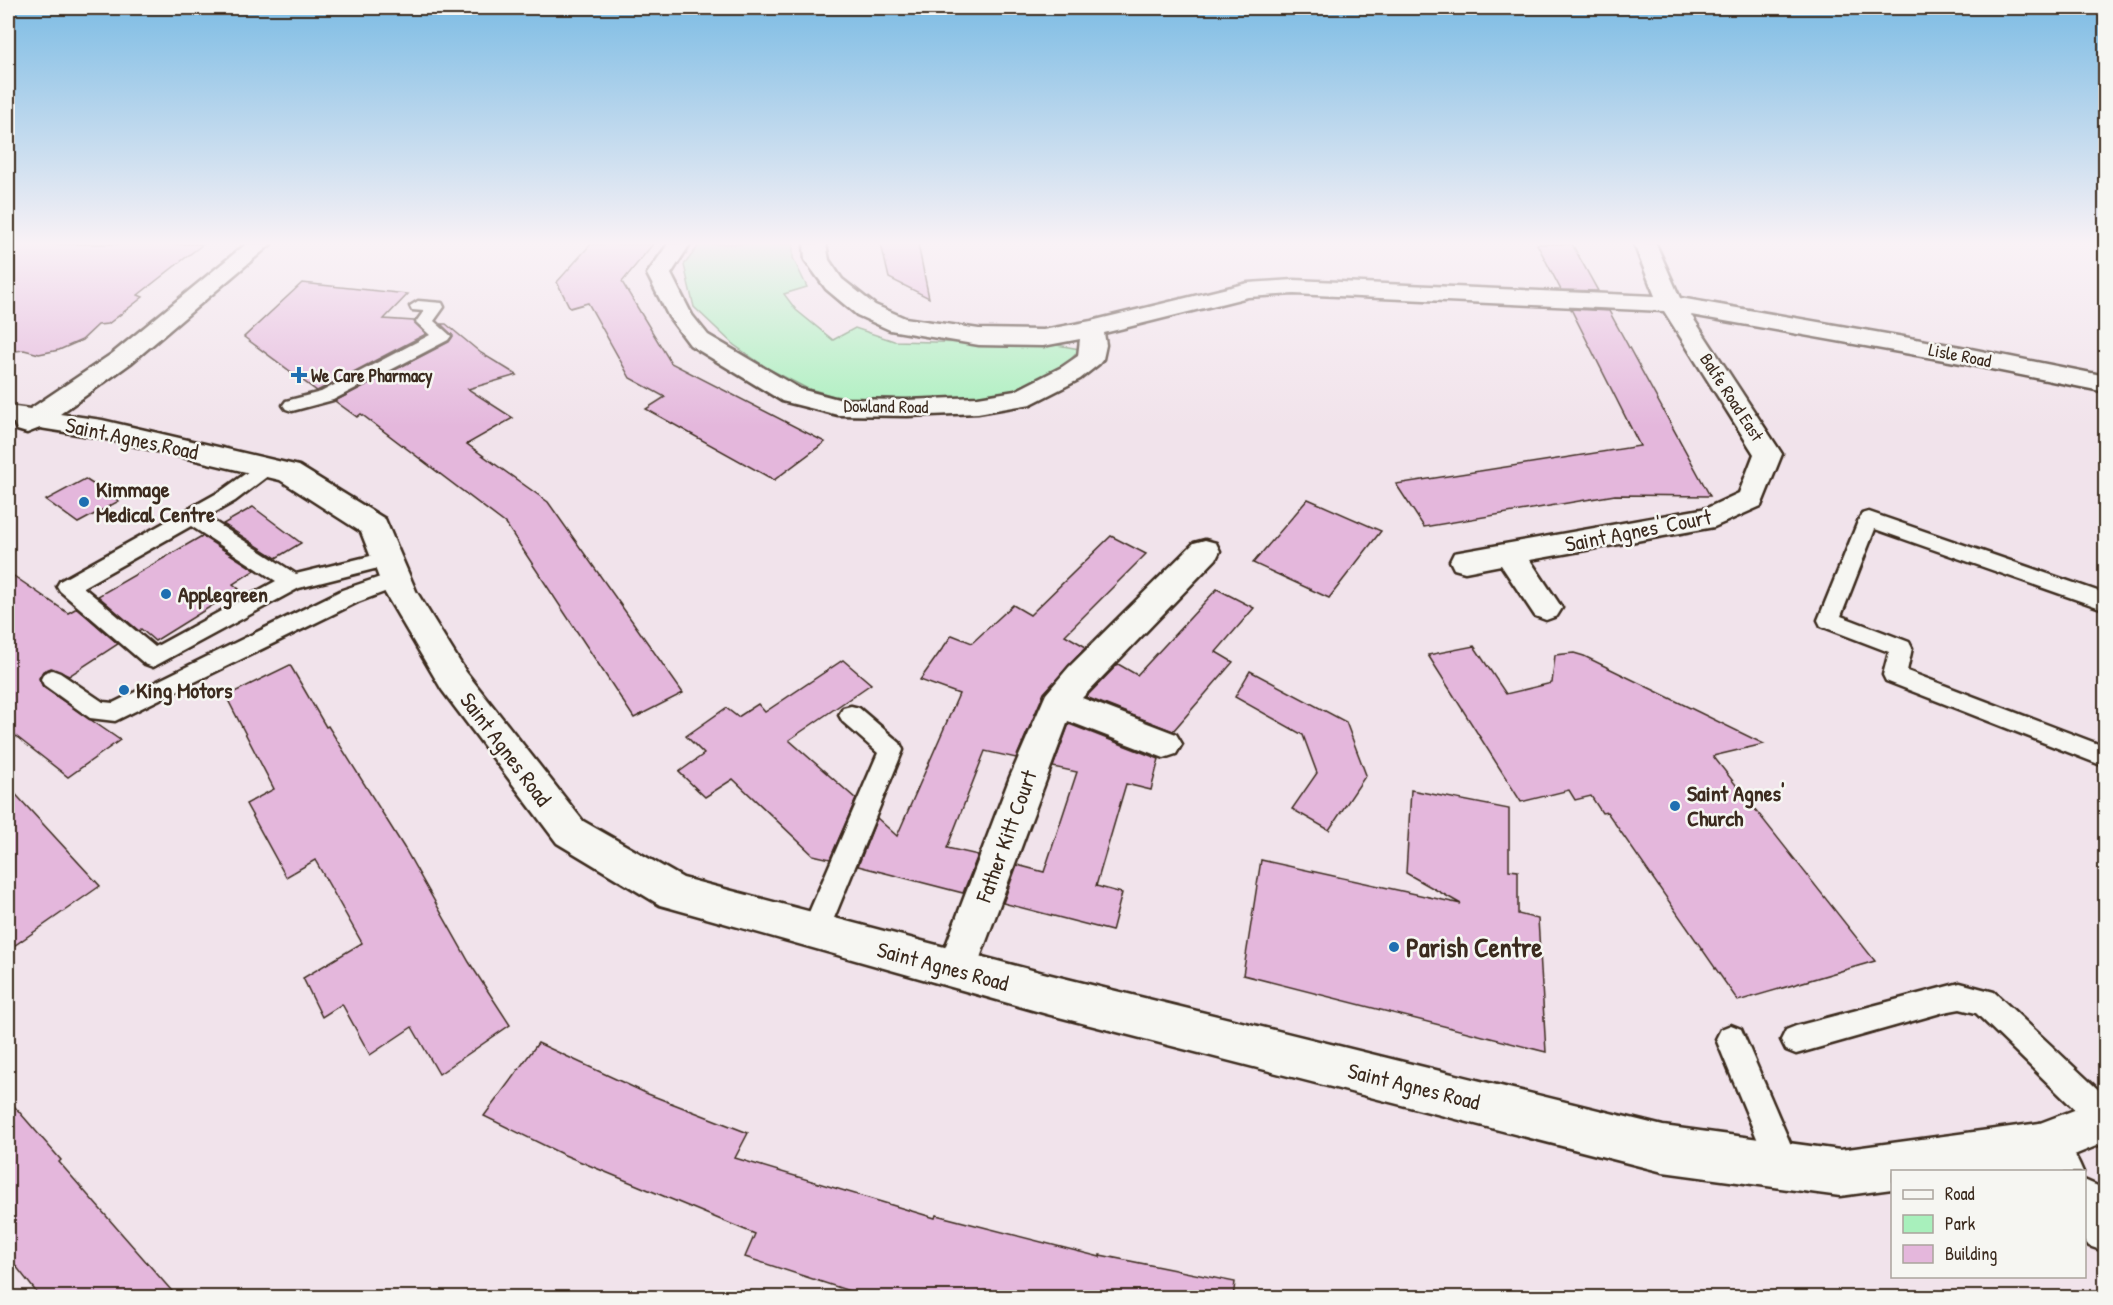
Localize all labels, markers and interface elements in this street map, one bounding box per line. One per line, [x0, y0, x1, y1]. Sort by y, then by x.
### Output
street label: Lisle Road [1927, 337, 1993, 373]
street label: Balfe Road East [1694, 348, 1770, 447]
place label: We Care Pharmacy [311, 363, 433, 389]
marker: We Care Pharmacy [292, 368, 306, 382]
street label: Dowland Road [843, 393, 929, 419]
street label: Saint Agnes Road [63, 409, 202, 467]
place label: Kimmage Medical Centre [96, 474, 215, 529]
marker: Kimmage Medical Centre [77, 495, 91, 509]
street label: Saint Agnes' Court [1562, 501, 1714, 559]
place label: Applegreen [178, 579, 268, 610]
marker: Applegreen [159, 587, 173, 601]
place label: King Motors [136, 675, 233, 706]
marker: King Motors [117, 683, 131, 697]
street label: Saint Agnes Road [453, 686, 559, 812]
street label: Father Kitt Court [968, 765, 1044, 907]
place label: Saint Agnes' Church [1687, 778, 1785, 833]
marker: Saint Agnes' Church [1668, 799, 1682, 813]
place label: Parish Centre [1406, 929, 1542, 965]
street label: Saint Agnes Road [874, 934, 1013, 998]
marker: Parish Centre [1387, 940, 1401, 954]
street label: Saint Agnes Road [1345, 1055, 1484, 1117]
legend [1891, 1170, 2086, 1278]
text: Road [1945, 1181, 1975, 1206]
text: Park [1945, 1211, 1976, 1236]
text: Building [1945, 1241, 1997, 1266]

